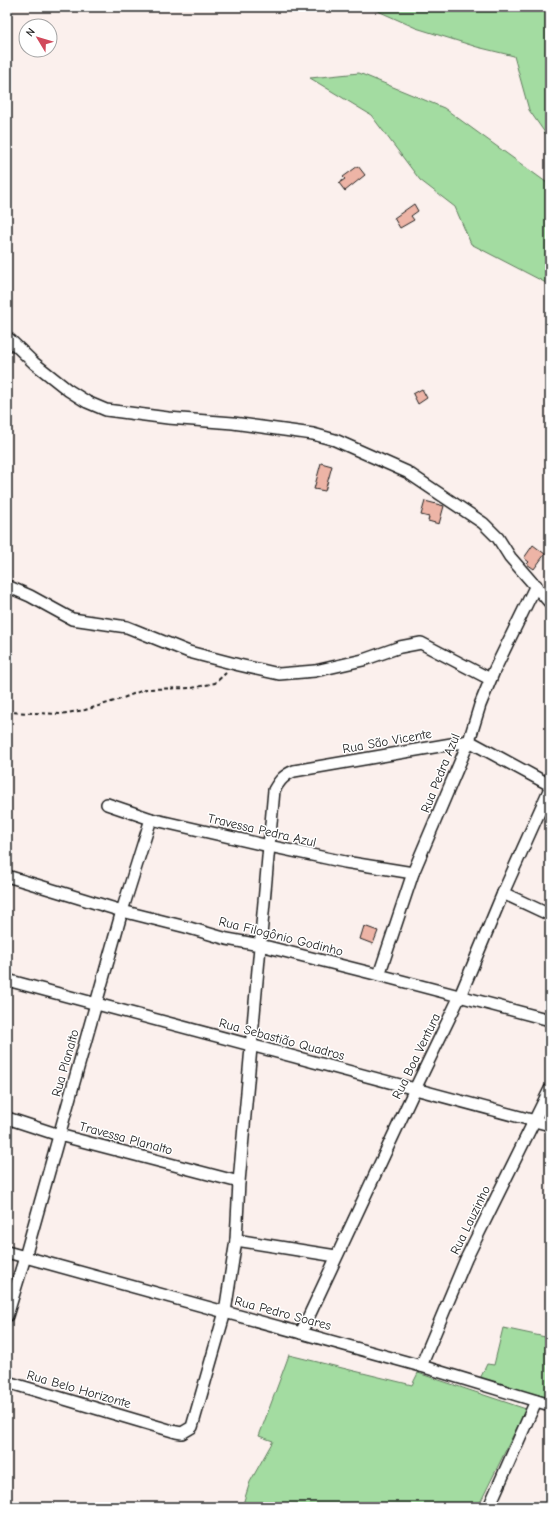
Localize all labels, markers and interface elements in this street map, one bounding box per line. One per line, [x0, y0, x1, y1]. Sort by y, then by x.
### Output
north arrow [18, 18, 58, 58]
text: N [23, 25, 38, 39]
street label: Rua São Vicente [341, 726, 433, 756]
street label: Rua Pedra Azul [417, 731, 463, 815]
street label: Travessa Pedra Azul [206, 810, 318, 850]
street label: Rua Filogônio Godinho [217, 913, 345, 959]
street label: Rua Boa Ventura [389, 1011, 443, 1101]
street label: Rua Sebastião Quadros [218, 1015, 346, 1063]
street label: Rua Planalto [48, 1028, 82, 1098]
street label: Travessa Planalto [78, 1118, 174, 1158]
street label: Rua Lauzinho [447, 1183, 493, 1257]
street label: Rua Pedro Soares [233, 1293, 333, 1333]
street label: Rua Belo Horizonte [25, 1367, 133, 1411]

